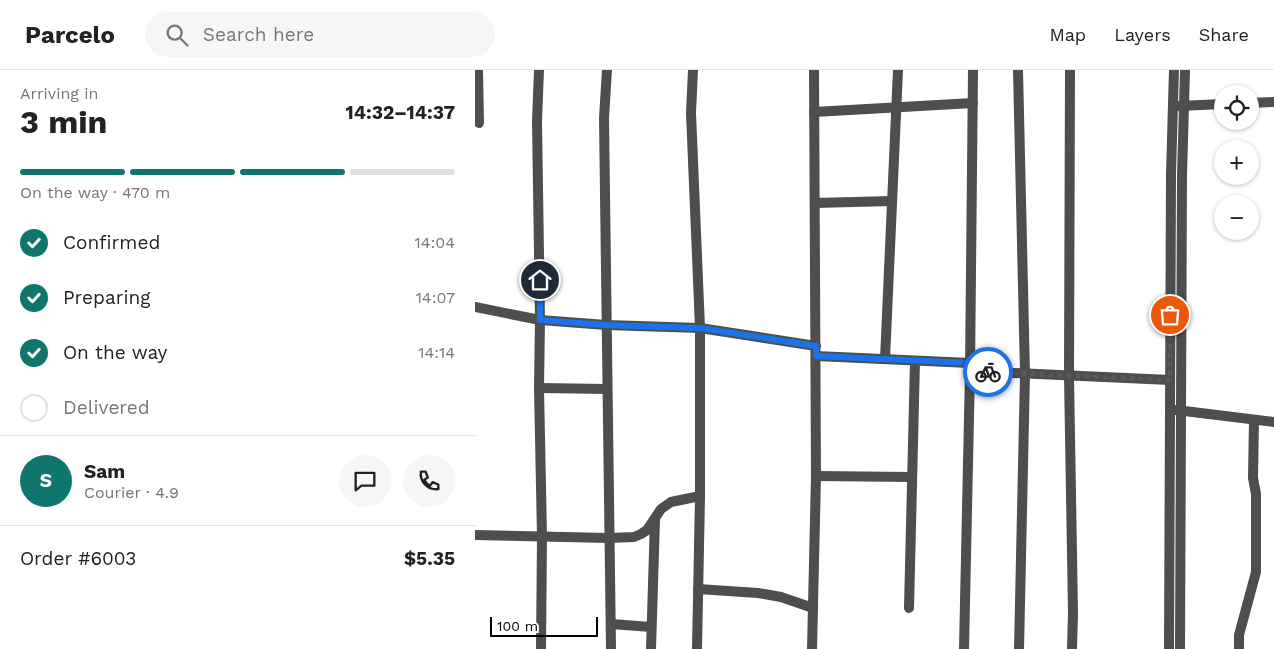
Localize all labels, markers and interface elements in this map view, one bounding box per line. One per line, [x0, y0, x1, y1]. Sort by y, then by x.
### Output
search box [145, 12, 495, 57]
text: Parcelo [25, 21, 115, 49]
icon: search [163, 21, 191, 49]
text: Search here [203, 23, 314, 46]
text: Map [1049, 24, 1086, 45]
text: Layers [1114, 24, 1171, 45]
text: Share [1199, 24, 1249, 45]
text: Arriving in [20, 84, 98, 103]
map controls [1214, 85, 1259, 240]
button: locate [1214, 85, 1259, 130]
text: 14:32–14:37 [345, 101, 455, 124]
text: 3 min [20, 103, 107, 141]
button: + [1214, 140, 1259, 185]
text: On the way · 470 m [20, 183, 170, 202]
button: − [1214, 195, 1259, 240]
icon: check [20, 229, 48, 257]
text: Confirmed [63, 231, 160, 254]
text: 14:04 [415, 233, 455, 252]
pin [519, 259, 561, 301]
icon: home [526, 266, 554, 294]
icon: check [20, 284, 48, 312]
text: Preparing [63, 286, 150, 309]
text: 14:07 [416, 288, 455, 307]
pin [1149, 294, 1191, 336]
icon: bag [1156, 301, 1184, 329]
icon: check [20, 339, 48, 367]
text: On the way [63, 341, 167, 364]
text: 14:14 [418, 343, 455, 362]
courier [963, 347, 1013, 397]
icon: bike [974, 358, 1002, 386]
text: Delivered [63, 396, 150, 419]
button: chat [339, 455, 391, 507]
button: phone [403, 455, 455, 507]
text: Sam [84, 460, 125, 483]
text: S [40, 469, 52, 492]
text: Courier · 4.9 [84, 483, 179, 502]
text: Order #6003 [20, 547, 136, 570]
text: $5.35 [404, 547, 455, 570]
scale bar [490, 614, 597, 637]
text: 100 m [497, 618, 538, 634]

